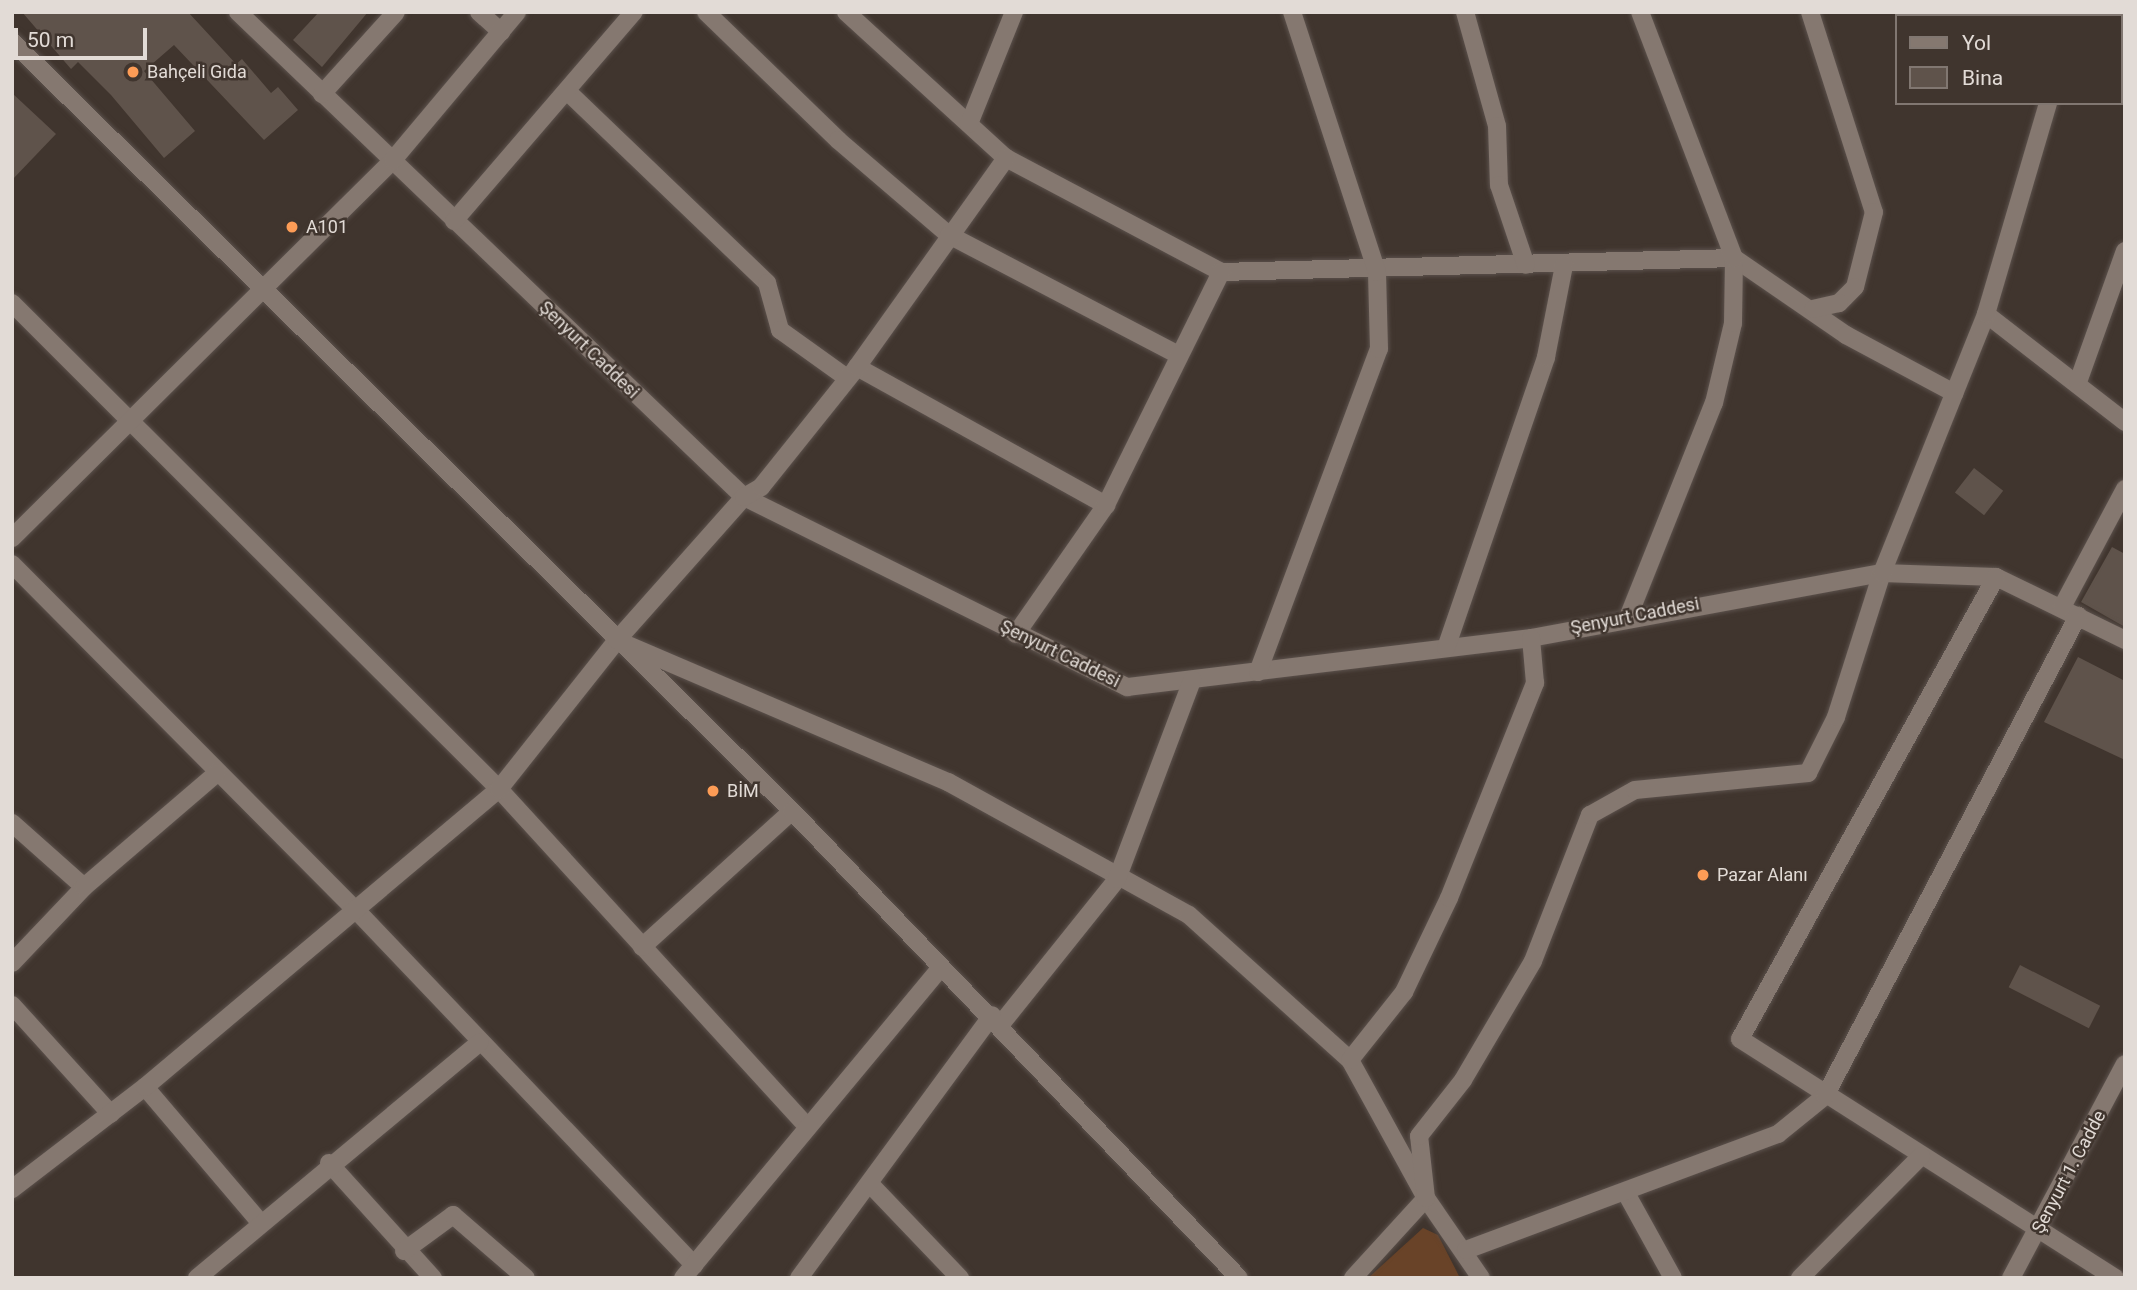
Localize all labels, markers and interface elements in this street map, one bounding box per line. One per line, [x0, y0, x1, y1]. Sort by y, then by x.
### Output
scale bar [18, 14, 150, 58]
legend [1896, 14, 2123, 105]
text: 50 m [27, 28, 74, 52]
text: Yol [1962, 31, 1991, 55]
place label: Bahçeli Gıda [147, 61, 247, 83]
marker: Bahçeli Gıda [125, 64, 141, 80]
text: Bina [1962, 66, 2003, 90]
place label: A101 [306, 216, 348, 238]
marker: A101 [284, 219, 300, 235]
street label: Şenyurt Caddesi [535, 297, 643, 403]
street label: Şenyurt Caddesi [1569, 593, 1701, 639]
street label: Şenyurt Caddesi [997, 616, 1123, 692]
place label: BİM [727, 780, 759, 802]
marker: BİM [705, 783, 721, 799]
place label: Pazar Alanı [1717, 864, 1808, 886]
marker: Pazar Alanı [1695, 867, 1711, 883]
street label: Şenyurt 1. Cadde [2027, 1107, 2111, 1237]

